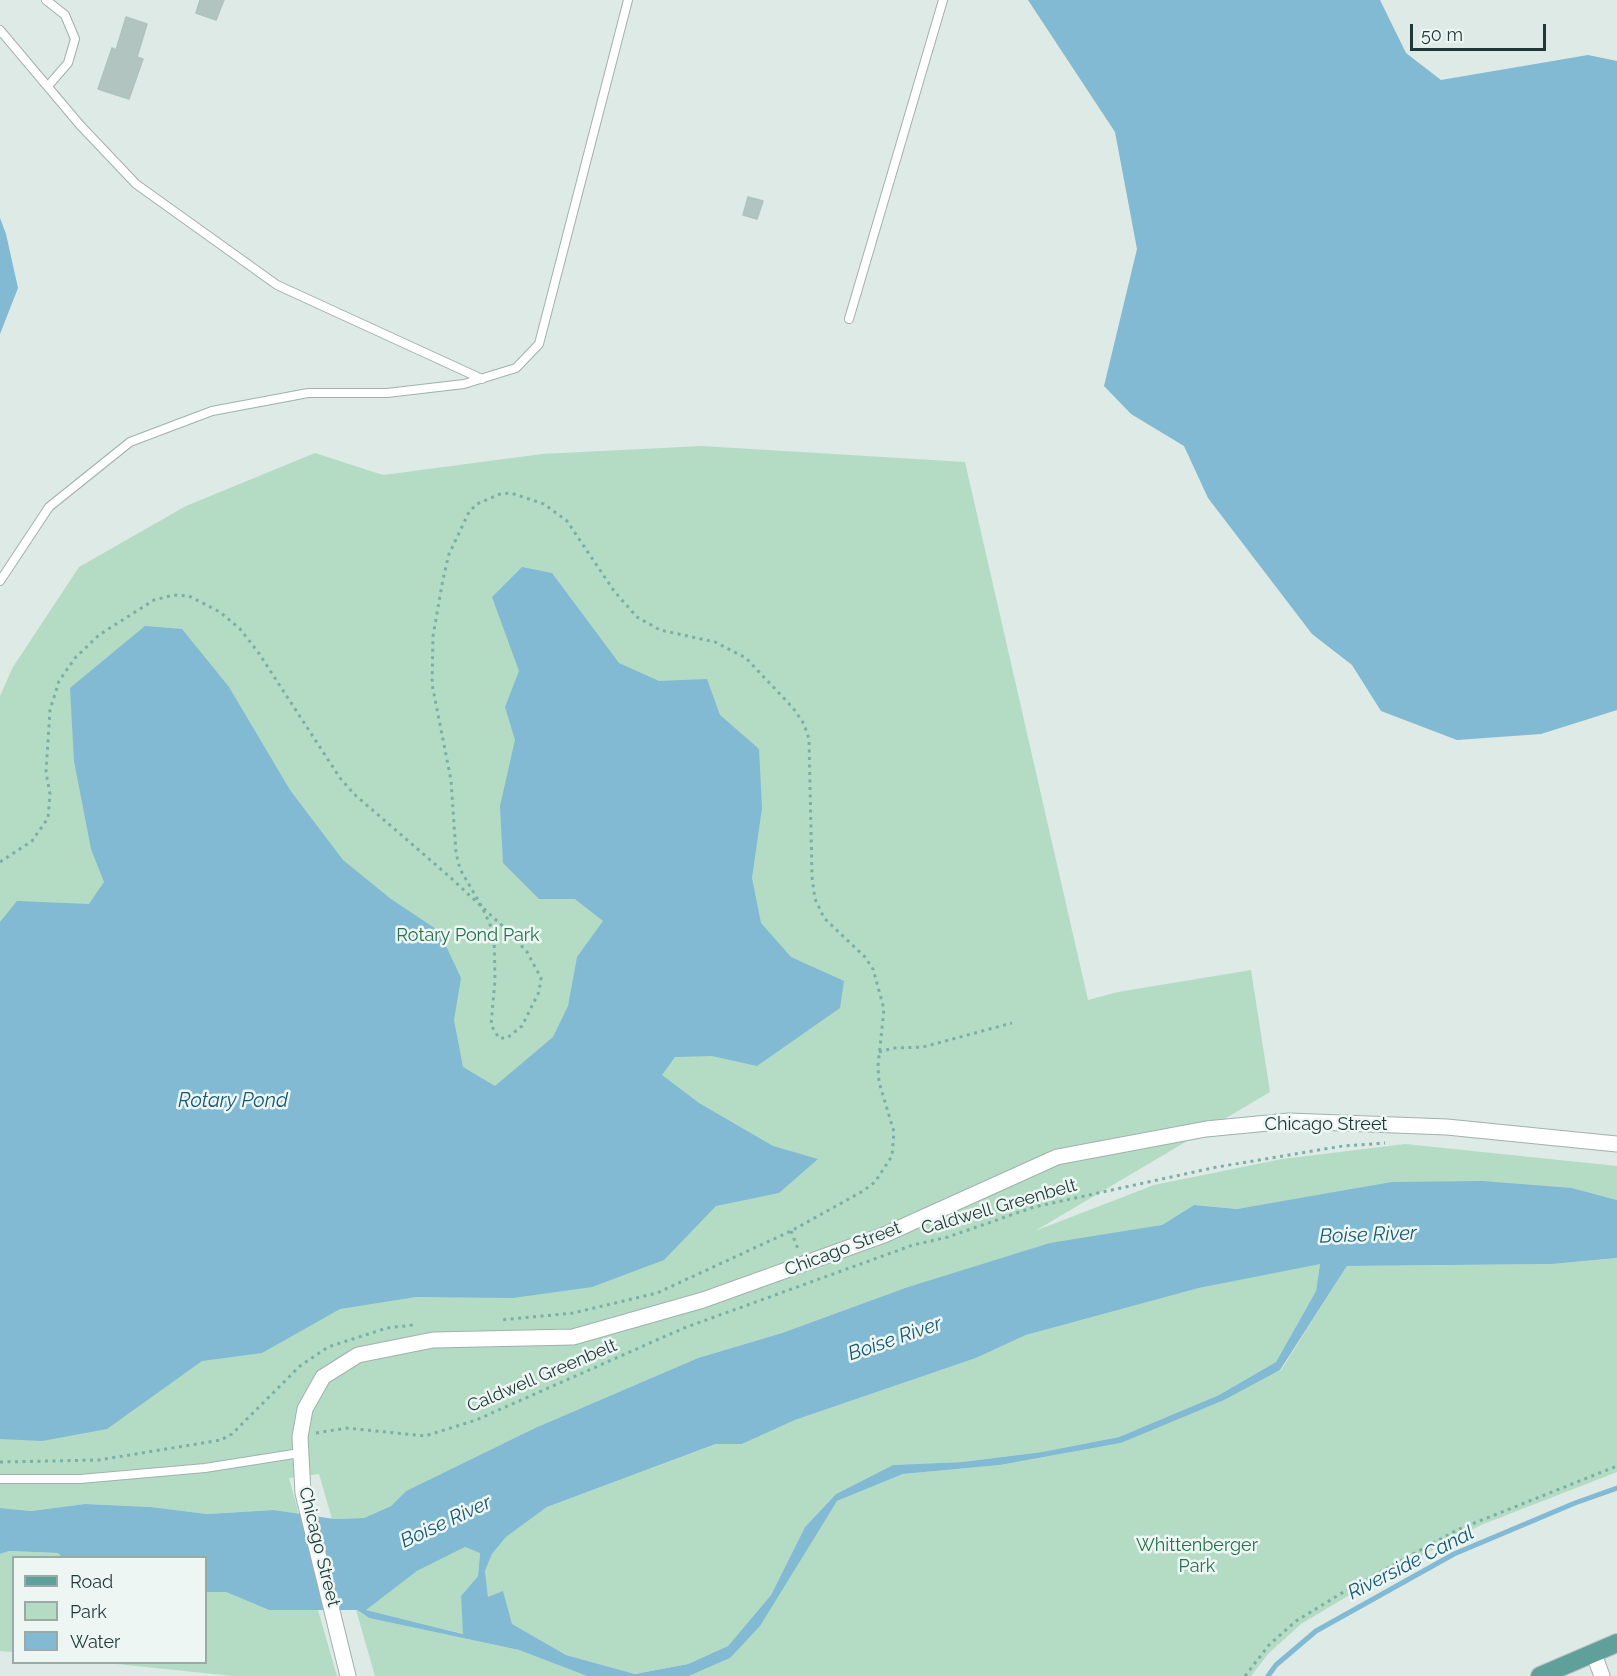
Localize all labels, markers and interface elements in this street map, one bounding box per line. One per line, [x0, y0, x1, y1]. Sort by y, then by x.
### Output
scale bar [1413, 12, 1550, 50]
text: 50 m [1421, 24, 1463, 45]
park label: Rotary Pond Park [396, 925, 540, 947]
water label: Rotary Pond [178, 1089, 288, 1113]
street label: Chicago Street [1265, 1114, 1387, 1136]
street label: Caldwell Greenbelt [919, 1174, 1079, 1240]
street label: Chicago Street [782, 1217, 904, 1281]
water label: Boise River [1319, 1221, 1417, 1249]
water label: Boise River [845, 1312, 945, 1366]
street label: Caldwell Greenbelt [464, 1335, 620, 1417]
street label: Chicago Street [294, 1485, 344, 1609]
water label: Boise River [397, 1491, 495, 1553]
water label: Riverside Canal [1344, 1521, 1478, 1605]
park label: Whittenberger Park [1136, 1535, 1258, 1578]
legend [12, 1556, 207, 1664]
text: Road [70, 1571, 113, 1592]
text: Park [70, 1601, 107, 1622]
text: Water [70, 1631, 120, 1652]

